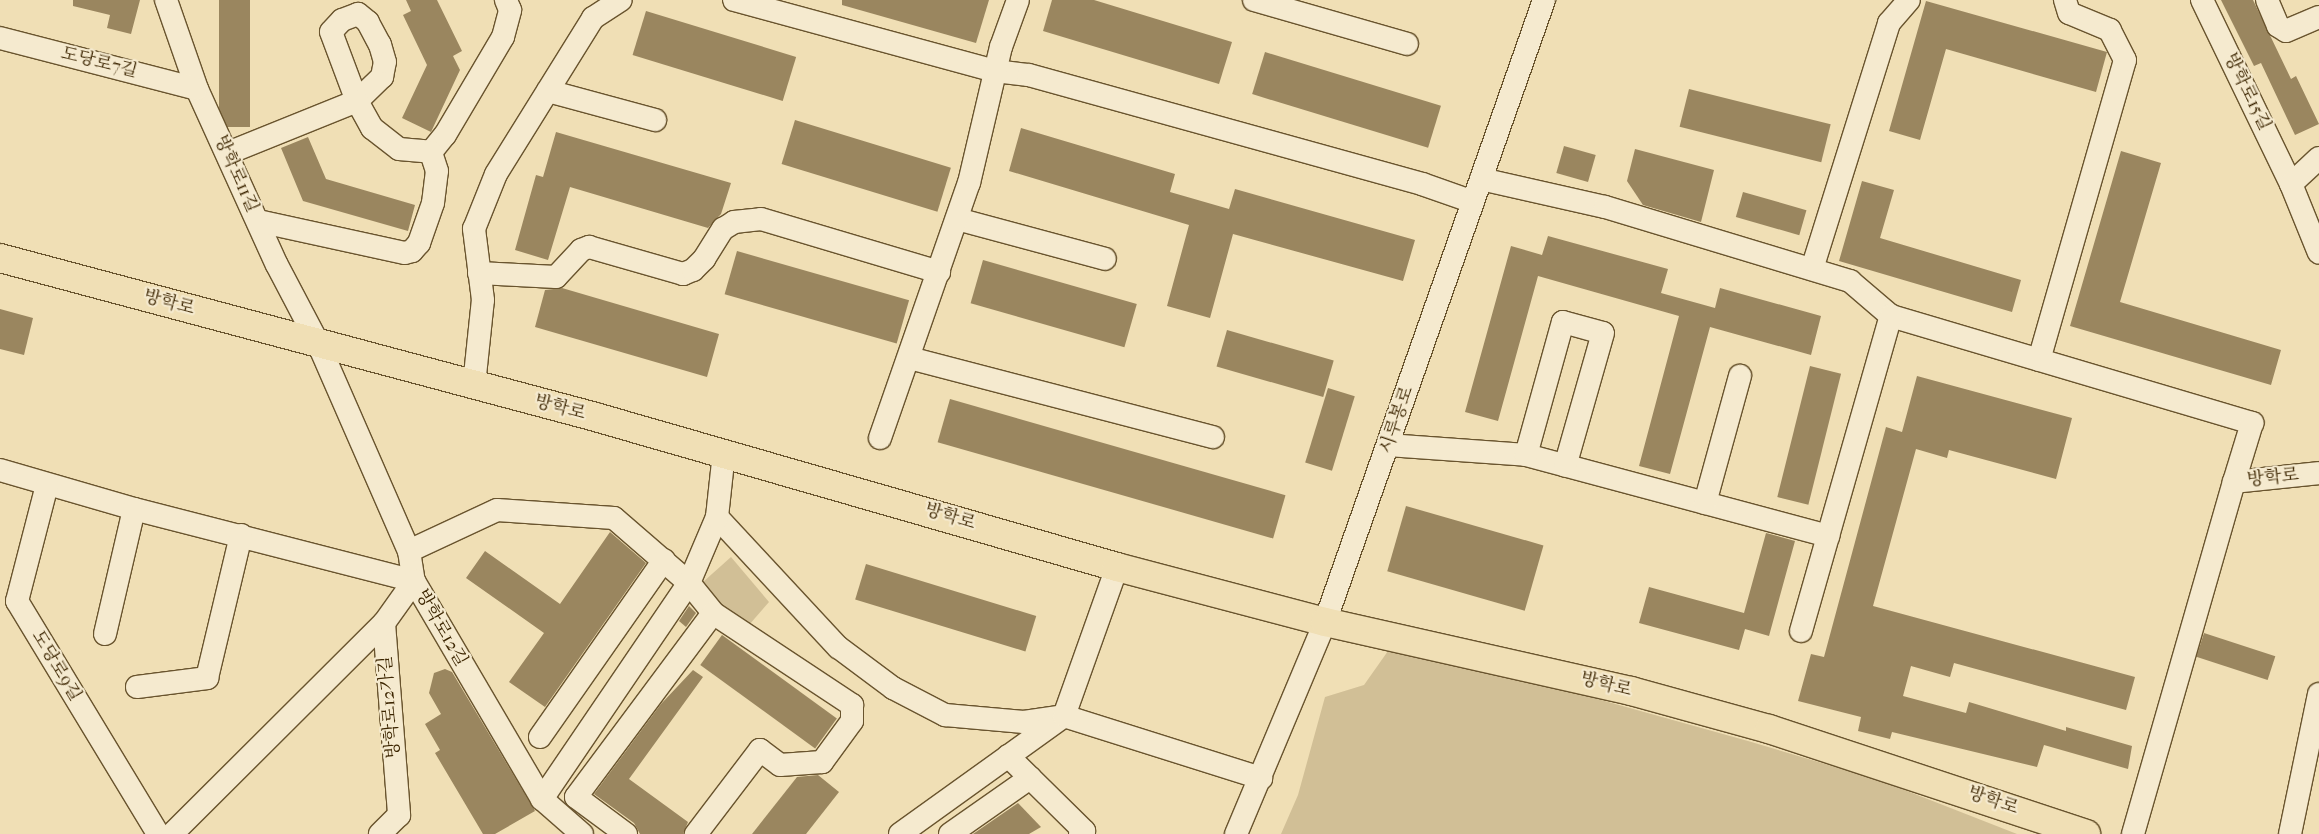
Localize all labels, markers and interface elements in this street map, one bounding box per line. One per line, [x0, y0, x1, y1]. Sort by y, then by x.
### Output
street label: 도당로7길 [58, 43, 140, 83]
street label: 방학로15길 [2219, 50, 2275, 134]
street label: 방학로11길 [209, 132, 263, 216]
street label: 방학로 [141, 286, 197, 320]
street label: 시루봉로 [1375, 384, 1419, 456]
street label: 방학로 [532, 391, 588, 425]
street label: 방학로 [2246, 465, 2300, 491]
street label: 방학로 [922, 499, 978, 535]
street label: 방학로12길 [410, 586, 472, 670]
street label: 도당로9길 [26, 627, 86, 705]
street label: 방학로12가길 [375, 655, 405, 759]
street label: 방학로 [1578, 668, 1634, 702]
street label: 방학로 [1965, 782, 2021, 820]

